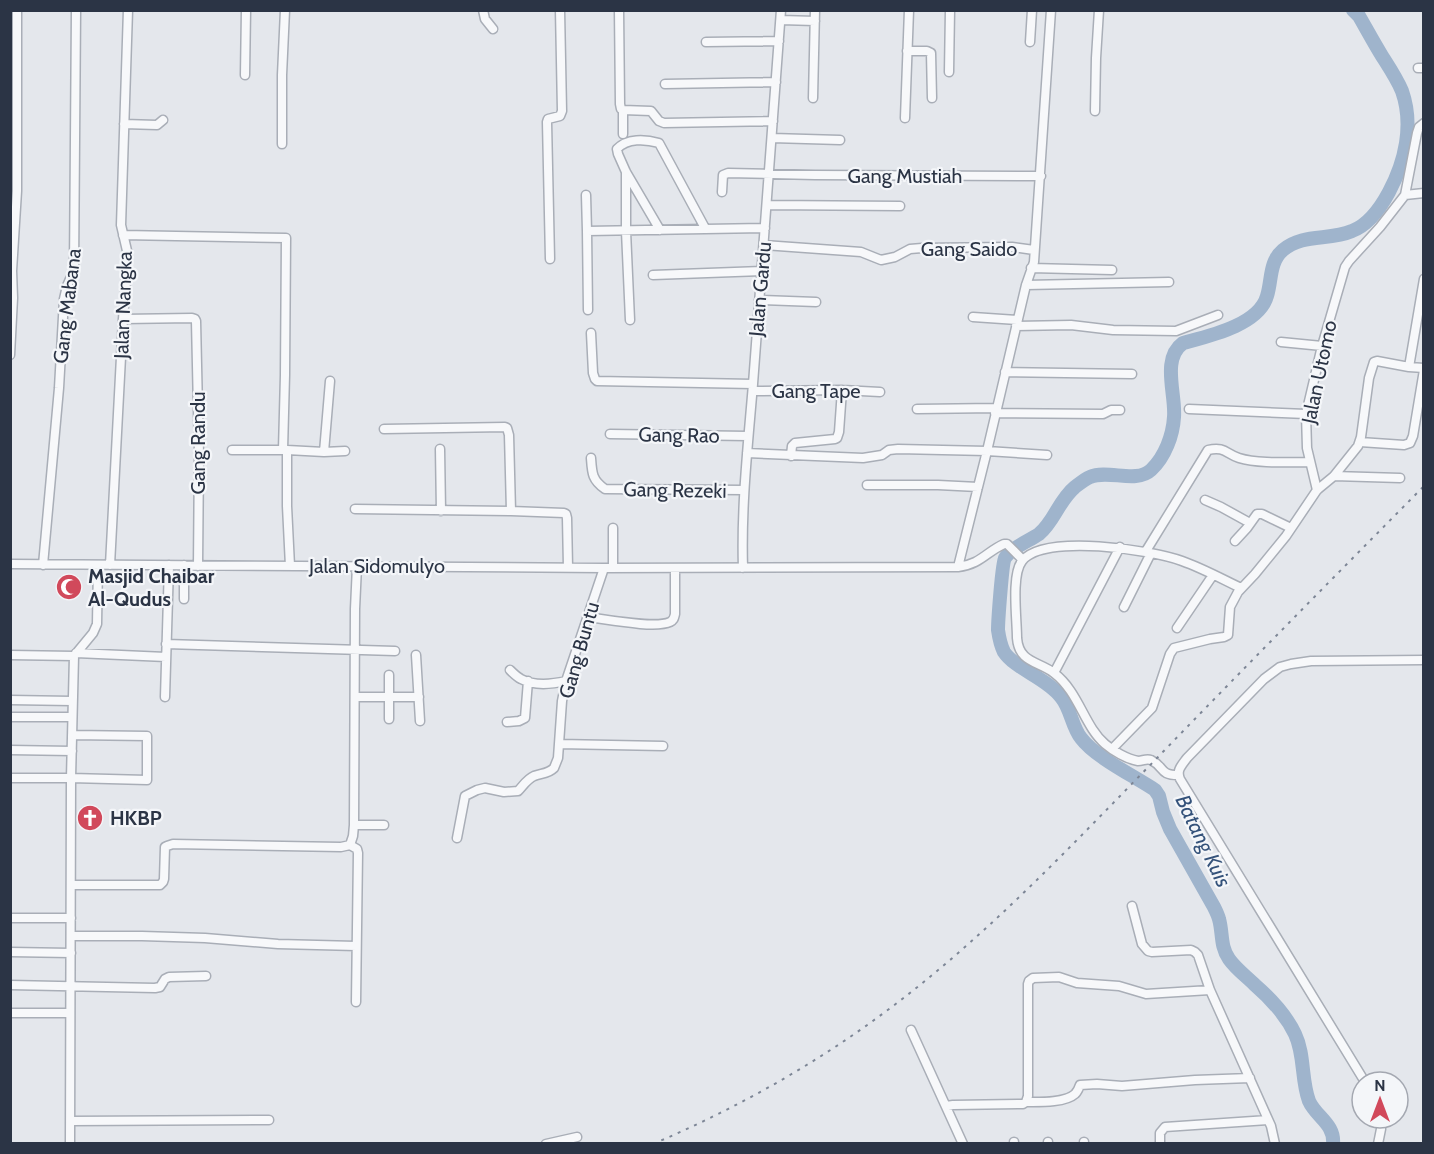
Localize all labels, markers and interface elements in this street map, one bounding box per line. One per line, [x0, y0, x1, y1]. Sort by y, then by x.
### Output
street label: Gang Mustiah [848, 164, 962, 188]
street label: Gang Saido [921, 237, 1017, 261]
street label: Jalan Gardu [744, 241, 776, 338]
street label: Gang Mabana [48, 247, 86, 365]
street label: Jalan Nangka [109, 250, 137, 360]
street label: Jalan Utomo [1296, 318, 1342, 427]
street label: Gang Tape [771, 379, 861, 403]
street label: Gang Randu [186, 392, 210, 495]
street label: Gang Rao [638, 422, 720, 448]
street label: Gang Rezeki [623, 477, 727, 503]
street label: Jalan Sidomulyo [308, 554, 445, 578]
place label: Masjid Chaibar Al-Qudus [88, 564, 215, 611]
mosque icon: Masjid Chaibar Al-Qudus [54, 572, 84, 602]
street label: Gang Buntu [554, 599, 604, 701]
water label: Batang Kuis [1170, 791, 1236, 891]
church icon: HKBP [75, 803, 105, 833]
place label: HKBP [110, 806, 162, 830]
north arrow [1350, 1070, 1410, 1130]
text: N [1374, 1076, 1386, 1095]

